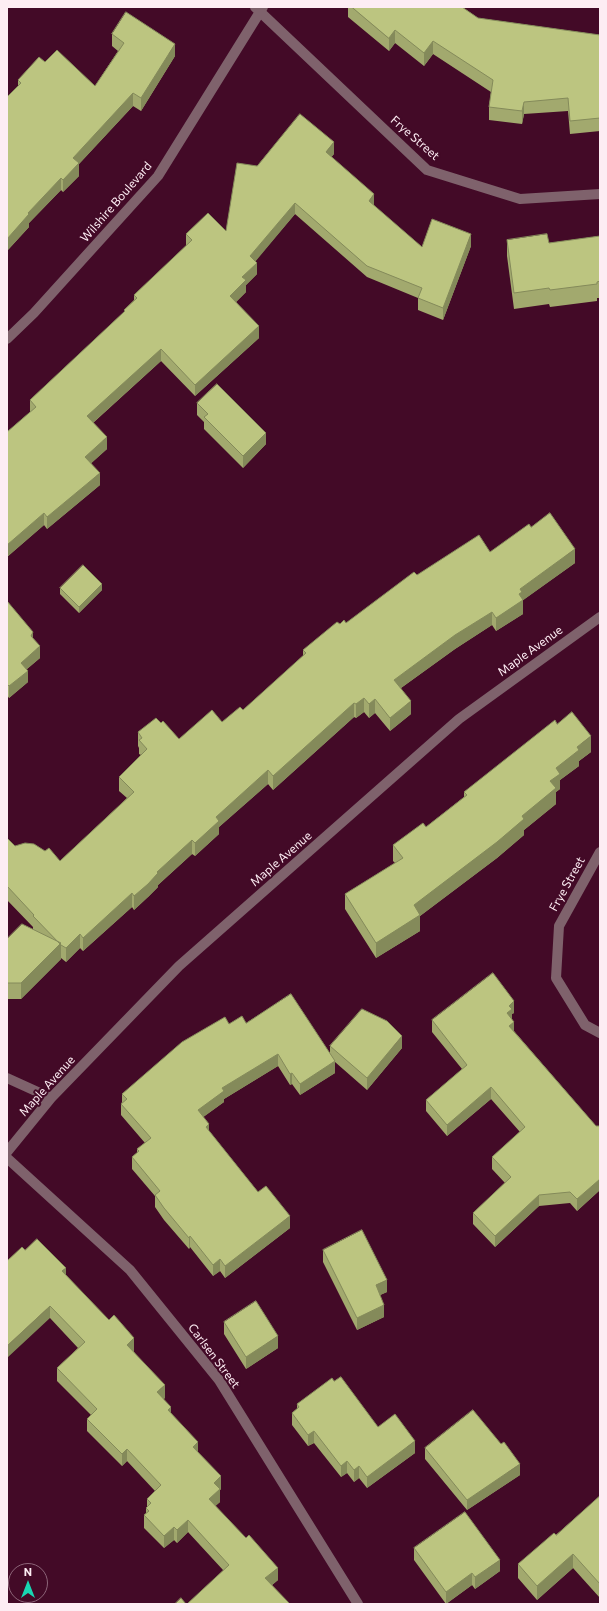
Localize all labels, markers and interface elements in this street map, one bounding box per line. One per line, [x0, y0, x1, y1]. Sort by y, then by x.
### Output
street label: Frye Street [388, 113, 442, 163]
street label: Wilshire Boulevard [77, 159, 155, 245]
street label: Maple Avenue [495, 623, 565, 679]
street label: Maple Avenue [247, 828, 315, 890]
street label: Frye Street [546, 854, 588, 914]
street label: Maple Avenue [16, 1053, 78, 1119]
street label: Carlsen Street [185, 1321, 243, 1391]
north arrow [8, 1563, 48, 1603]
text: N [24, 1565, 32, 1578]

